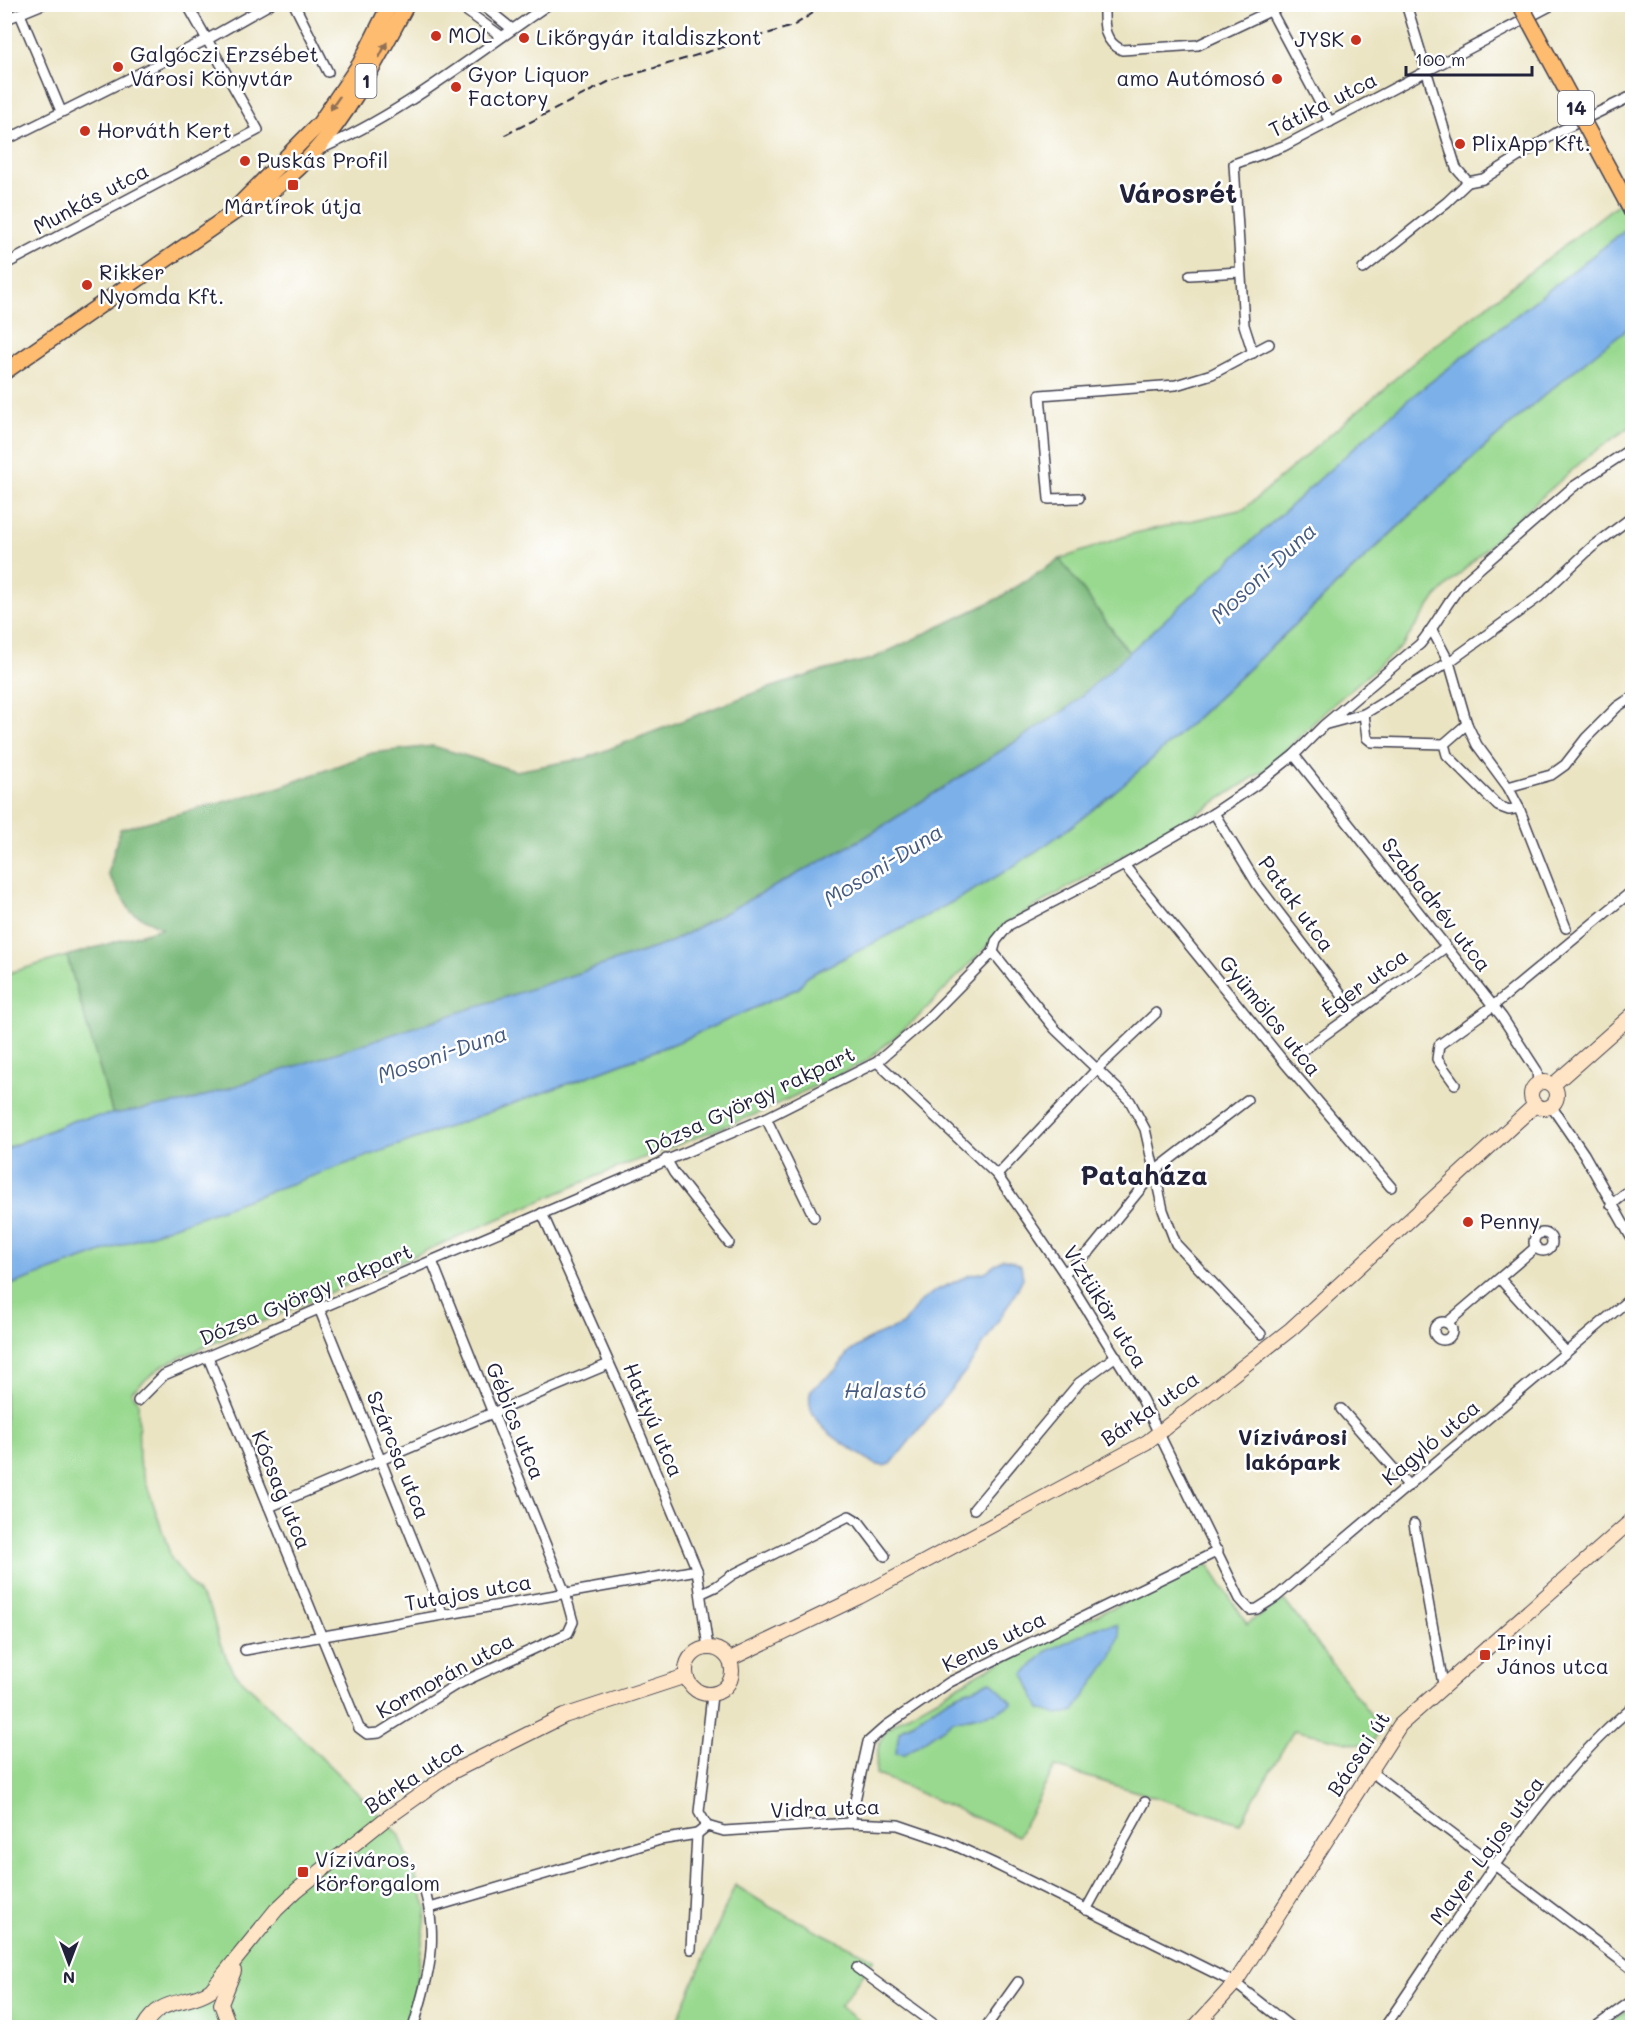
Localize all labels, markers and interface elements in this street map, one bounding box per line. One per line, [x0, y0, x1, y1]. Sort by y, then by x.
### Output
place label: MOL [448, 21, 492, 48]
place label: Likőrgyár italdiszkont [536, 23, 761, 50]
place label: JYSK [1294, 25, 1344, 52]
marker: MOL [429, 29, 443, 43]
marker: Likőrgyár italdiszkont [517, 31, 531, 45]
marker: JYSK [1349, 33, 1363, 47]
scale bar [1406, 39, 1532, 77]
place label: Galgóczi Erzsébet Városi Könyvtár [130, 40, 319, 91]
one-way arrow [378, 41, 388, 58]
text: 100 m [1415, 47, 1465, 71]
marker: Galgóczi Erzsébet Városi Könyvtár [111, 60, 125, 74]
place label: Gyor Liquor Factory [468, 60, 590, 111]
road number: 1 [356, 64, 376, 98]
place label: amo Autómosó [1116, 64, 1265, 91]
street label: Tátika utca [1264, 65, 1381, 142]
marker: amo Autómosó [1270, 72, 1284, 86]
marker: Gyor Liquor Factory [449, 80, 463, 94]
road number: 14 [1558, 91, 1594, 125]
one-way arrow [330, 95, 341, 111]
place label: Horváth Kert [97, 116, 232, 143]
marker: Horváth Kert [78, 124, 92, 138]
place label: PlixApp Kft. [1472, 129, 1591, 156]
marker: PlixApp Kft. [1453, 137, 1467, 151]
place label: Puskás Profil [257, 146, 388, 173]
marker: Puskás Profil [238, 154, 252, 168]
street label: Munkás utca [28, 156, 153, 239]
district label: Városrét [1119, 175, 1237, 210]
marker: Mártírok útja [286, 178, 300, 192]
place label: Mártírok útja [224, 192, 362, 219]
place label: Rikker Nyomda Kft. [99, 258, 224, 309]
marker: Rikker Nyomda Kft. [80, 278, 94, 292]
water label: Mosoni-Duna [1203, 516, 1322, 629]
water label: Mosoni-Duna [818, 816, 948, 913]
street label: Szabadrév utca [1376, 831, 1498, 977]
street label: Patak utca [1253, 850, 1341, 956]
street label: Éger utca [1315, 941, 1413, 1022]
street label: Gyümölcs utca [1214, 949, 1328, 1081]
water label: Mosoni-Duna [373, 1018, 511, 1089]
street label: Dózsa György rakpart [640, 1039, 859, 1160]
district label: Pataháza [1080, 1157, 1208, 1192]
place label: Penny [1480, 1207, 1540, 1234]
marker: Penny [1461, 1215, 1475, 1229]
street label: Dózsa György rakpart [195, 1237, 416, 1351]
street label: Víztükör utca [1058, 1240, 1155, 1373]
street label: Gébics utca [481, 1358, 552, 1483]
street label: Hattyú utca [618, 1358, 691, 1481]
street label: Bárka utca [1095, 1364, 1203, 1451]
water label: Halastó [844, 1375, 926, 1404]
street label: Szárcsa utca [361, 1386, 437, 1522]
street label: Kagyló utca [1376, 1393, 1485, 1491]
district label: Vízivárosi lakópark [1238, 1422, 1348, 1476]
street label: Kócsag utca [246, 1426, 318, 1553]
street label: Tutajos utca [402, 1567, 533, 1616]
street label: Kenus utca [937, 1604, 1050, 1677]
street label: Kormorán utca [371, 1626, 518, 1724]
place label: Irinyi János utca [1497, 1628, 1609, 1679]
marker: Irinyi János utca [1478, 1648, 1492, 1662]
street label: Bácsai út [1320, 1706, 1395, 1801]
street label: Bárka utca [358, 1733, 468, 1819]
street label: Mayer Lajos utca [1423, 1770, 1549, 1930]
street label: Vidra utca [770, 1792, 880, 1823]
place label: Víziváros, körforgalom [315, 1845, 440, 1896]
marker: Víziváros, körforgalom [296, 1865, 310, 1879]
north arrow [39, 1933, 99, 1993]
text: N [63, 1968, 75, 1989]

